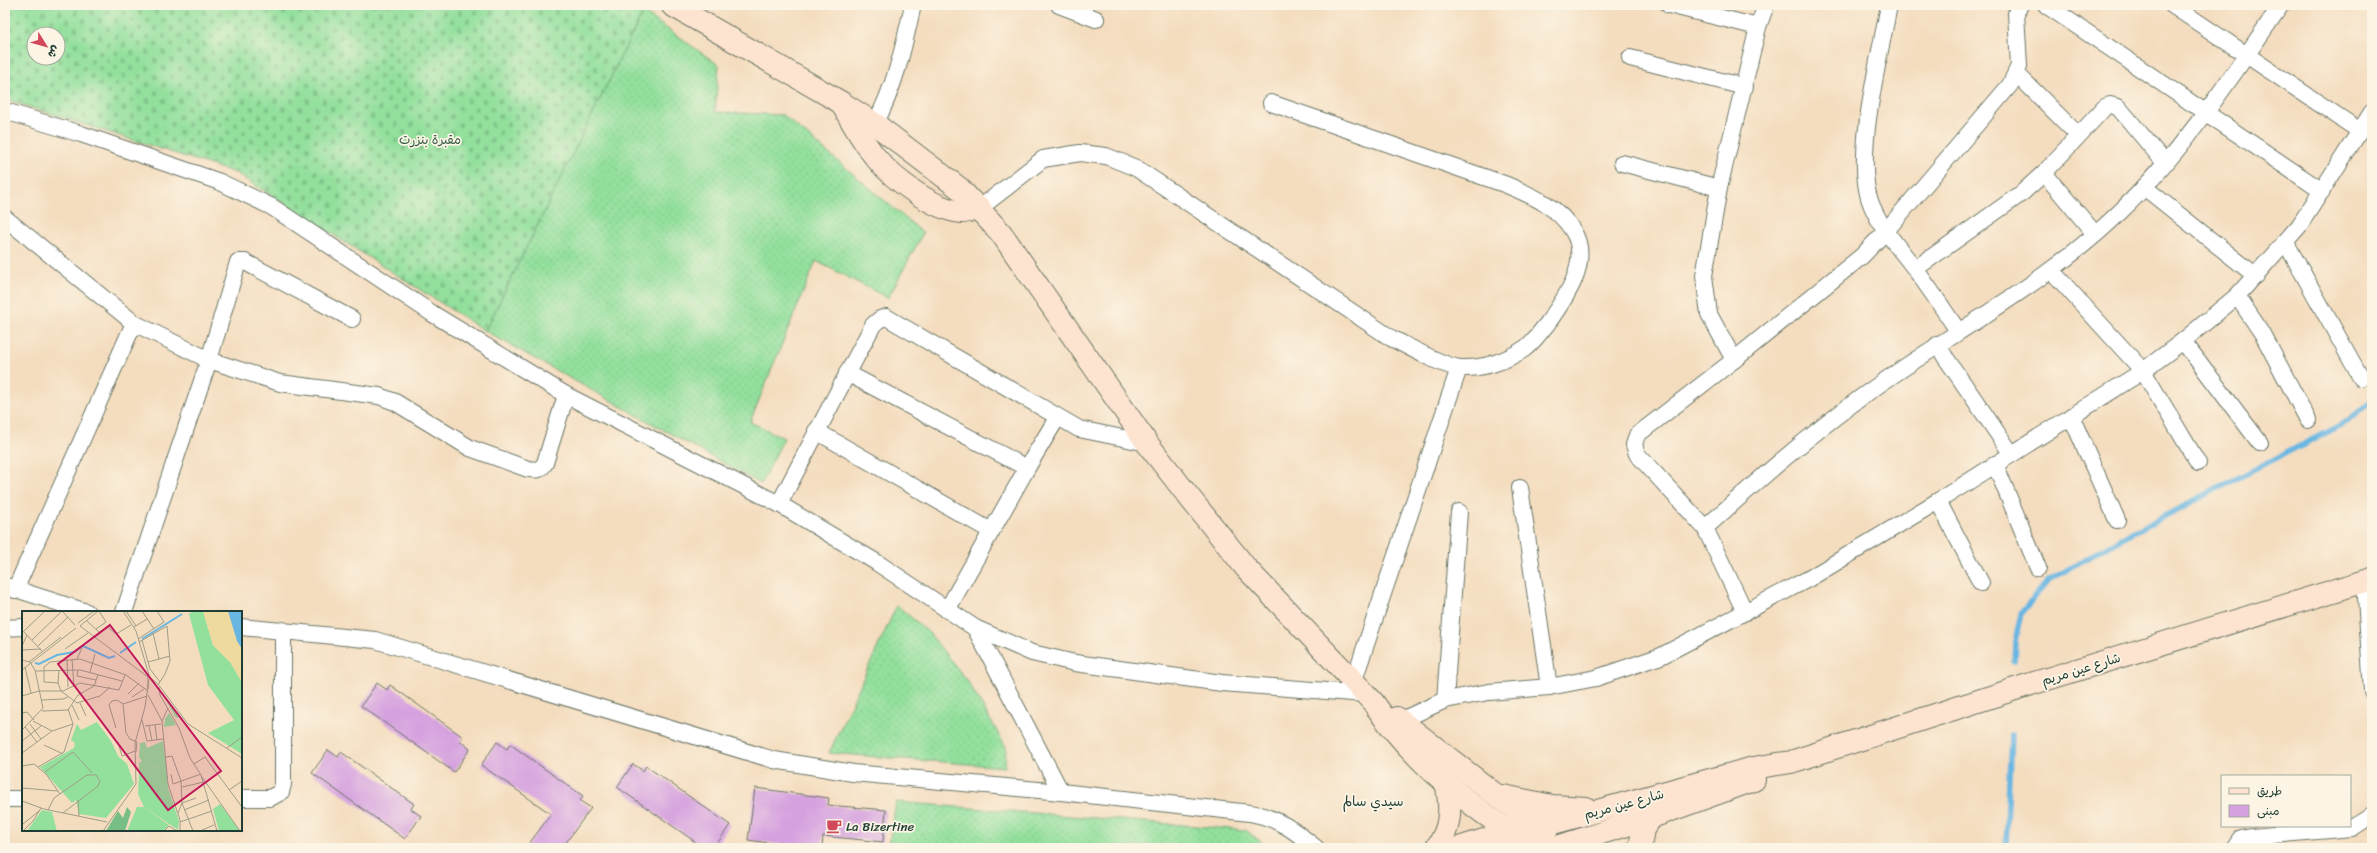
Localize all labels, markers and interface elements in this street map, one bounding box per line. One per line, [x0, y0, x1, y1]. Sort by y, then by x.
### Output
north arrow [26, 26, 66, 66]
text: ش [42, 41, 65, 62]
park label: مقبرة بنزرت [399, 128, 461, 151]
inset map [22, 611, 242, 831]
street label: شارع عين مريم [2038, 646, 2124, 692]
legend [2221, 775, 2351, 827]
text: طريق [2257, 780, 2282, 802]
street label: شارع عين مريم [1581, 782, 1667, 826]
district label: سيدي سالم [1342, 789, 1404, 814]
text: مبنى [2257, 800, 2280, 822]
place label: La Bizertine [846, 815, 914, 838]
cafe icon: La Bizertine [825, 817, 843, 835]

